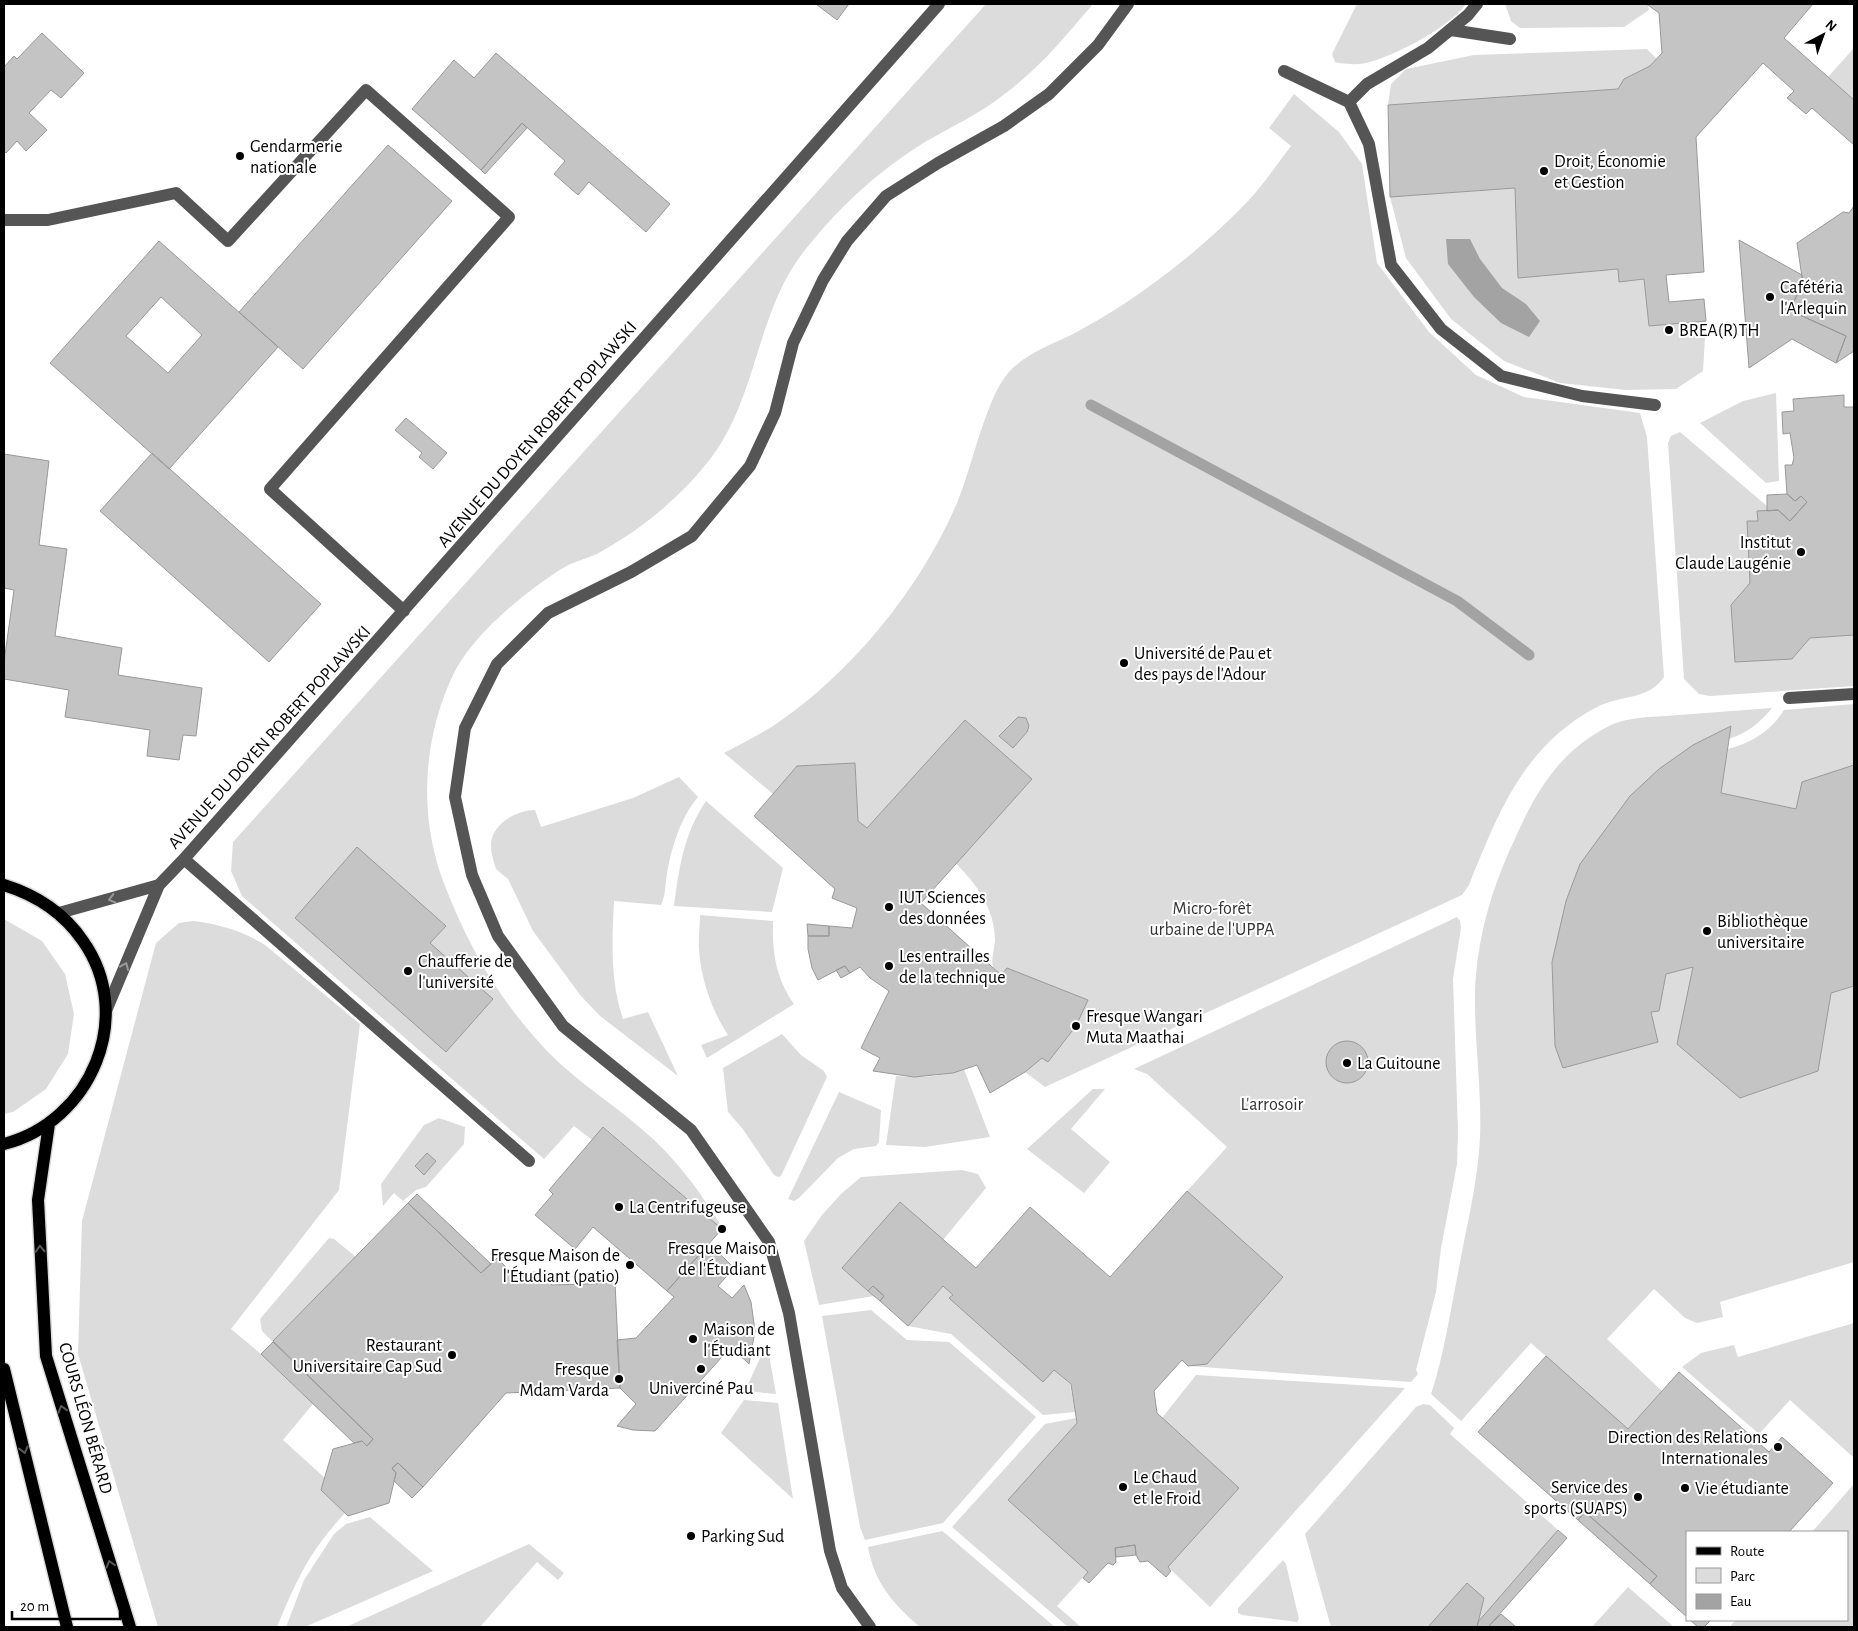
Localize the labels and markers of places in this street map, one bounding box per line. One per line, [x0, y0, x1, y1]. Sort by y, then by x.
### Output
place label: Gendarmerie nationale [250, 138, 342, 177]
marker: Gendarmerie nationale [234, 150, 246, 162]
place label: Droit, Économie et Gestion [1554, 150, 1666, 192]
marker: Droit, Économie et Gestion [1538, 165, 1550, 177]
place label: Cafétéria l'Arlequin [1780, 279, 1847, 318]
marker: Cafétéria l'Arlequin [1764, 291, 1776, 303]
place label: BREA(R)TH [1679, 322, 1760, 340]
marker: BREA(R)TH [1663, 324, 1675, 336]
place label: Institut Claude Laugénie [1675, 534, 1791, 573]
marker: Institut Claude Laugénie [1795, 546, 1807, 558]
place label: Université de Pau et des pays de l'Adour [1134, 645, 1272, 684]
marker: Université de Pau et des pays de l'Adour [1118, 657, 1130, 669]
place label: IUT Sciences des données [899, 889, 986, 928]
marker: IUT Sciences des données [883, 901, 895, 913]
place label: Bibliothèque universitaire [1717, 913, 1808, 952]
marker: Bibliothèque universitaire [1701, 925, 1713, 937]
place label: Les entrailles de la technique [899, 948, 1006, 987]
place label: Chaufferie de l'université [418, 953, 512, 992]
marker: Les entrailles de la technique [883, 960, 895, 972]
marker: Chaufferie de l'université [402, 965, 414, 977]
place label: Fresque Wangari Muta Maathai [1086, 1008, 1203, 1047]
marker: Fresque Wangari Muta Maathai [1070, 1020, 1082, 1032]
place label: La Guitoune [1357, 1055, 1441, 1073]
marker: La Guitoune [1341, 1057, 1353, 1069]
place label: La Centrifugeuse [629, 1199, 746, 1217]
marker: La Centrifugeuse [613, 1201, 625, 1213]
marker: Fresque Maison de l'Étudiant [716, 1223, 728, 1235]
place label: Fresque Maison de l'Étudiant [668, 1240, 776, 1279]
place label: Fresque Maison de l'Étudiant (patio) [491, 1247, 620, 1286]
marker: Fresque Maison de l'Étudiant (patio) [624, 1259, 636, 1271]
place label: Maison de l'Étudiant [703, 1321, 775, 1360]
marker: Maison de l'Étudiant [687, 1333, 699, 1345]
place label: Restaurant Universitaire Cap Sud [293, 1337, 442, 1376]
marker: Restaurant Universitaire Cap Sud [446, 1349, 458, 1361]
place label: Fresque Mdam Varda [520, 1361, 609, 1400]
marker: Univerciné Pau [695, 1363, 707, 1375]
marker: Fresque Mdam Varda [613, 1373, 625, 1385]
place label: Univerciné Pau [649, 1380, 753, 1398]
place label: Direction des Relations Internationales [1608, 1429, 1768, 1468]
marker: Direction des Relations Internationales [1772, 1441, 1784, 1453]
place label: Le Chaud et le Froid [1133, 1469, 1201, 1508]
place label: Service des sports (SUAPS) [1524, 1479, 1628, 1518]
place label: Vie étudiante [1695, 1480, 1789, 1498]
marker: Le Chaud et le Froid [1117, 1481, 1129, 1493]
marker: Vie étudiante [1679, 1482, 1691, 1494]
marker: Service des sports (SUAPS) [1632, 1491, 1644, 1503]
place label: Parking Sud [701, 1528, 784, 1546]
marker: Parking Sud [685, 1530, 697, 1542]

